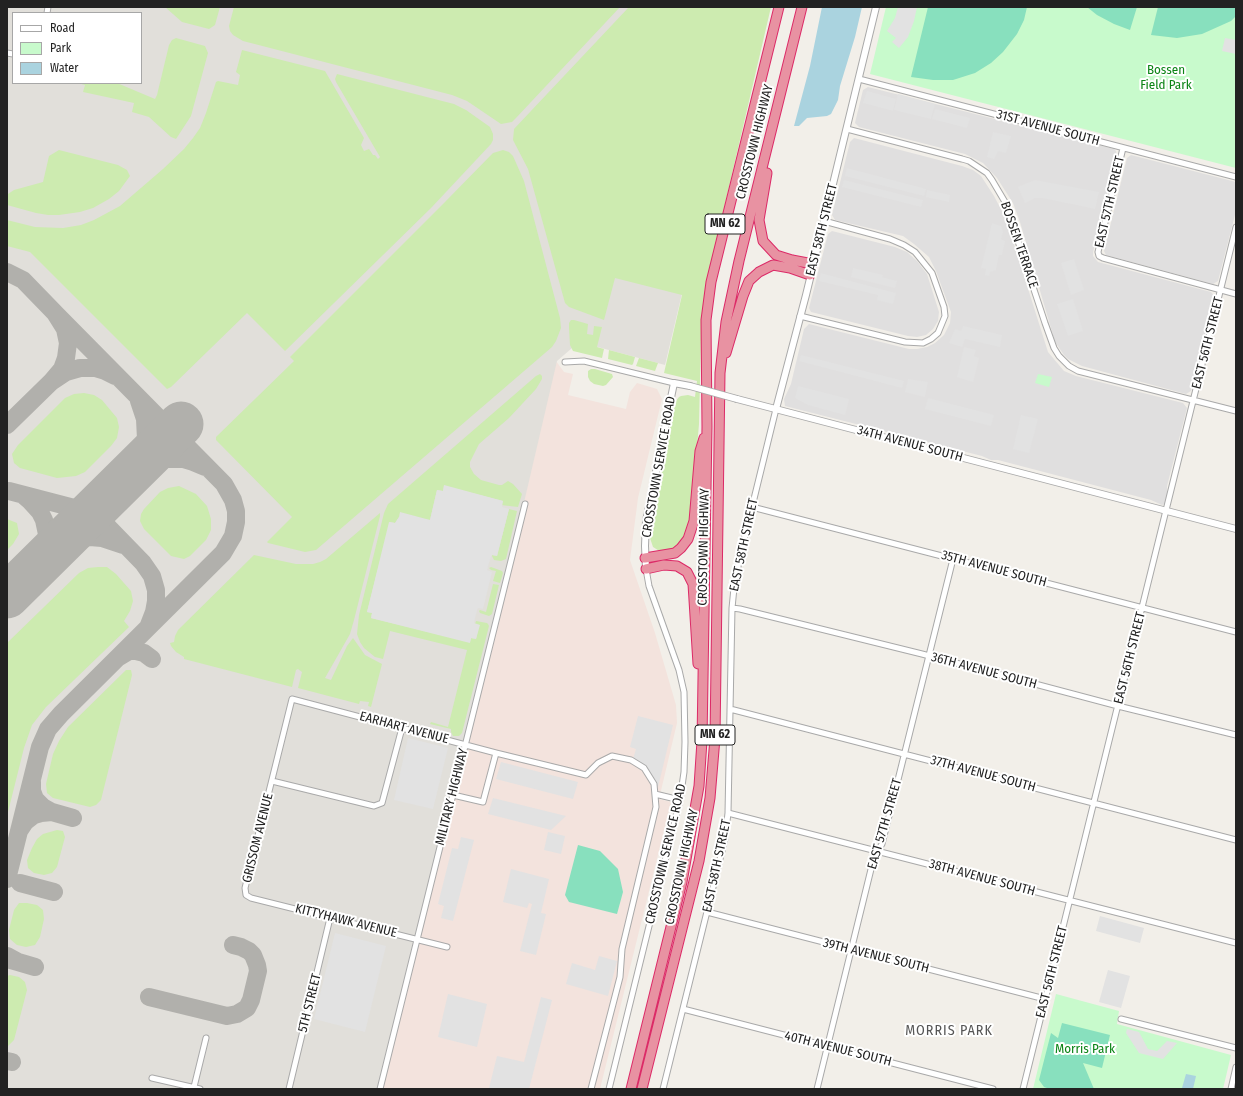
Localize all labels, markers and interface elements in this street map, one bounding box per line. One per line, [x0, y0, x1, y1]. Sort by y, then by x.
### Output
legend [12, 12, 142, 84]
text: Road [50, 21, 75, 35]
text: Park [50, 41, 71, 55]
text: Water [50, 61, 78, 75]
park label: Bossen Field Park [1140, 62, 1192, 93]
street label: CROSSTOWN HIGHWAY [733, 83, 777, 201]
street label: 31ST AVENUE SOUTH [995, 107, 1101, 149]
street label: EAST 57TH STREET [1092, 155, 1128, 249]
street label: EAST 58TH STREET [803, 182, 841, 278]
street label: BOSSEN TERRACE [997, 200, 1041, 290]
road number: MN 62 [705, 214, 745, 234]
street label: EAST 56TH STREET [1189, 295, 1227, 391]
street label: CROSSTOWN SERVICE ROAD [639, 395, 679, 539]
street label: 34TH AVENUE SOUTH [856, 422, 964, 466]
street label: CROSSTOWN HIGHWAY [695, 488, 713, 606]
street label: EAST 58TH STREET [727, 497, 761, 593]
street label: 35TH AVENUE SOUTH [940, 547, 1048, 591]
street label: EAST 56TH STREET [1111, 610, 1149, 706]
street label: 36TH AVENUE SOUTH [929, 649, 1039, 693]
street label: EARHART AVENUE [358, 709, 450, 747]
road number: MN 62 [695, 725, 735, 745]
street label: MILITARY HIGHWAY [432, 747, 472, 847]
street label: 37TH AVENUE SOUTH [929, 752, 1037, 796]
street label: EAST 57TH STREET [865, 777, 905, 871]
street label: CROSSTOWN SERVICE ROAD [642, 782, 690, 926]
street label: GRISSOM AVENUE [239, 791, 277, 885]
street label: CROSSTOWN HIGHWAY [662, 808, 702, 926]
street label: EAST 58TH STREET [700, 818, 734, 914]
street label: 38TH AVENUE SOUTH [927, 856, 1037, 900]
street label: KITTYHAWK AVENUE [294, 901, 398, 941]
street label: EAST 56TH STREET [1033, 924, 1071, 1020]
street label: 39TH AVENUE SOUTH [821, 935, 931, 977]
street label: 5TH STREET [295, 972, 325, 1034]
district label: MORRIS PARK [905, 1023, 993, 1039]
street label: 40TH AVENUE SOUTH [783, 1028, 893, 1070]
park label: Morris Park [1055, 1041, 1115, 1057]

